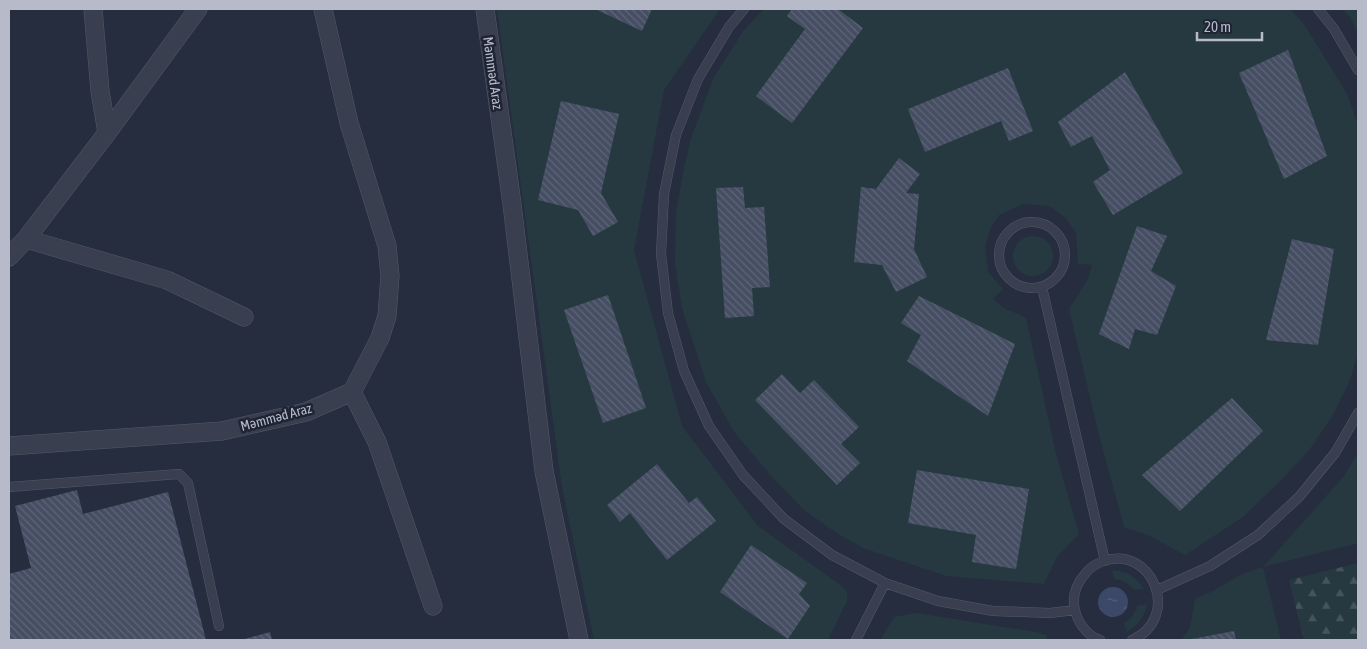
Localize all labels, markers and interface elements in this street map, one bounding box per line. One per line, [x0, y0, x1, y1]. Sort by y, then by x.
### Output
scale bar [1197, 10, 1262, 42]
text: 20 m [1204, 18, 1231, 35]
street label: Məmməd Araz [480, 36, 506, 110]
street label: Məmməd Araz [239, 400, 313, 434]

